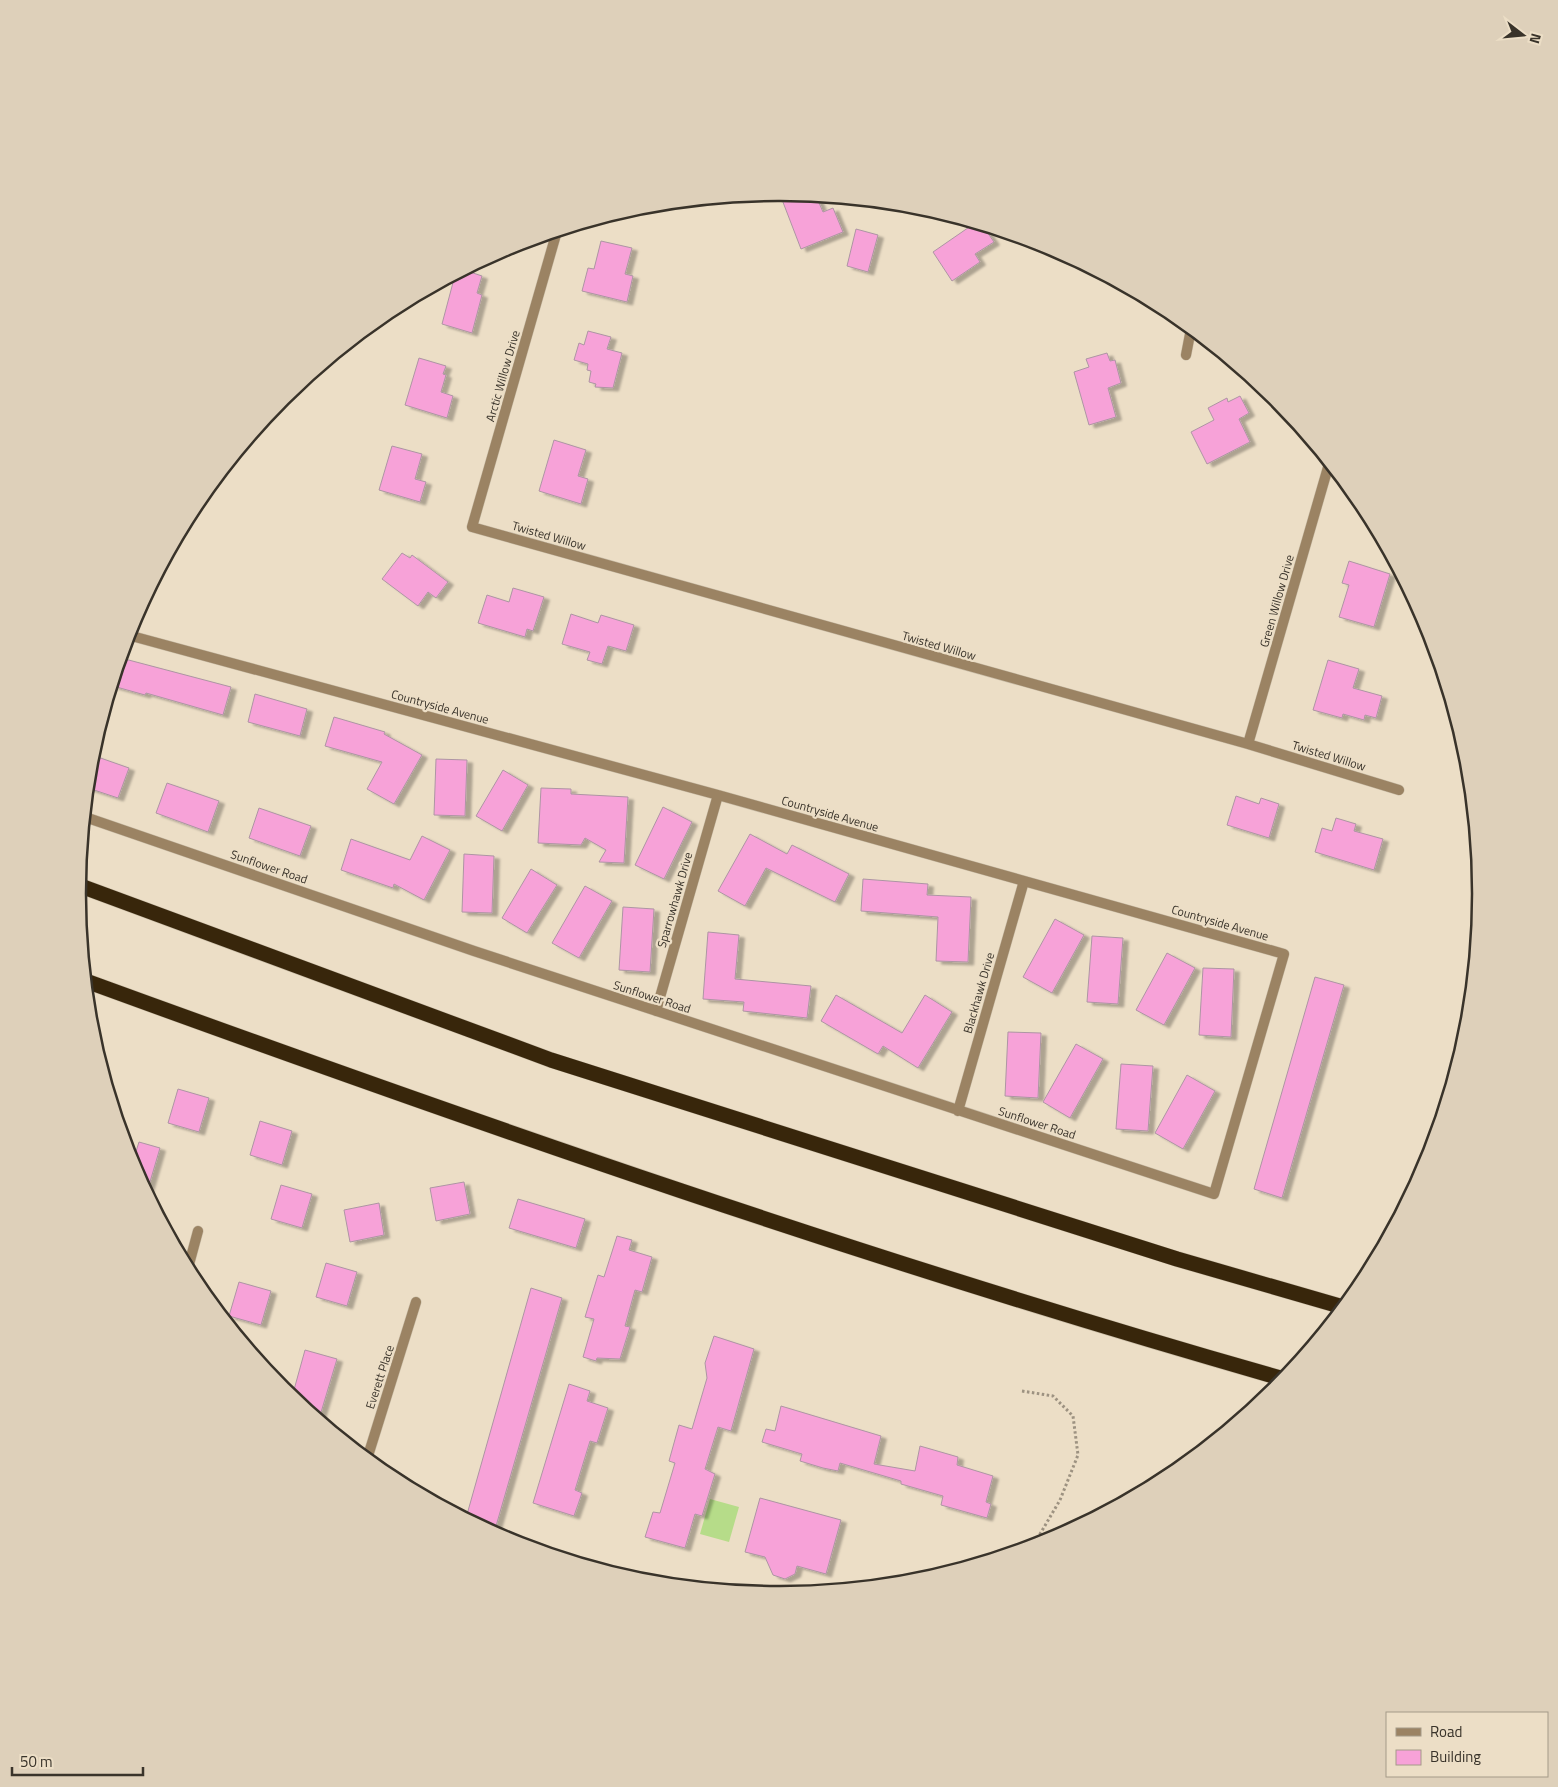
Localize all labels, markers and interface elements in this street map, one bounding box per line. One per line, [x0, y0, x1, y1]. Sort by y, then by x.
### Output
north arrow [1498, 10, 1548, 60]
text: N [1525, 31, 1547, 46]
street label: Arctic Willow Drive [480, 328, 525, 424]
street label: Twisted Willow [510, 516, 588, 555]
street label: Green Willow Drive [1254, 552, 1299, 650]
street label: Twisted Willow [900, 626, 978, 665]
street label: Countryside Avenue [389, 684, 491, 729]
street label: Twisted Willow [1290, 735, 1368, 776]
street label: Countryside Avenue [779, 791, 881, 836]
street label: Sunflower Road [228, 844, 310, 889]
street label: Sparrowhawk Drive [652, 850, 697, 950]
street label: Countryside Avenue [1169, 900, 1271, 945]
street label: Blackhawk Drive [958, 950, 999, 1036]
street label: Sunflower Road [611, 975, 693, 1018]
street label: Sunflower Road [996, 1101, 1078, 1144]
street label: Everett Place [360, 1342, 399, 1411]
legend [1386, 1712, 1548, 1777]
text: Road [1430, 1720, 1462, 1743]
scale bar [12, 1744, 144, 1776]
text: Building [1430, 1745, 1481, 1768]
text: 50 m [20, 1750, 53, 1773]

